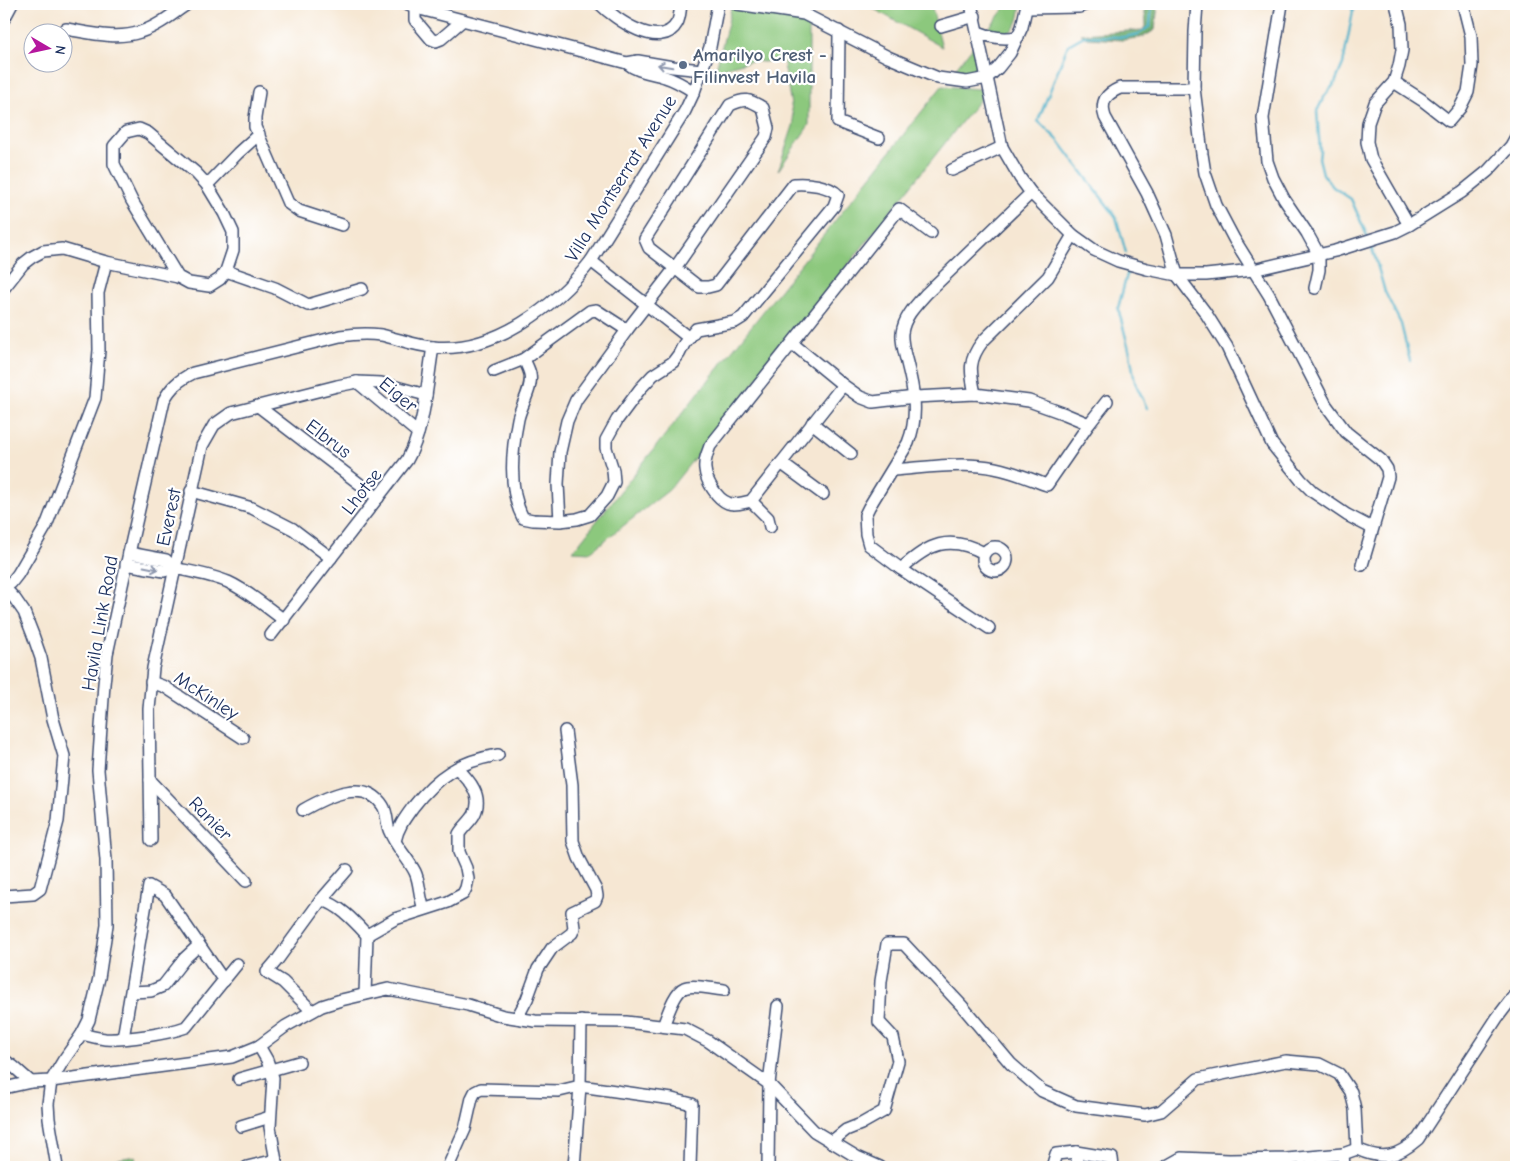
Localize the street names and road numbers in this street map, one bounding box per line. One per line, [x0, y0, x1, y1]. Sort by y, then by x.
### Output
street label: Villa Montserrat Avenue [561, 91, 681, 266]
street label: Eiger [375, 373, 422, 417]
street label: Elbrus [301, 415, 355, 463]
street label: Lhotse [337, 464, 387, 519]
street label: Everest [152, 486, 186, 548]
street label: Havila Link Road [77, 554, 123, 693]
street label: McKinley [170, 667, 243, 725]
street label: Ranier [184, 792, 237, 846]

